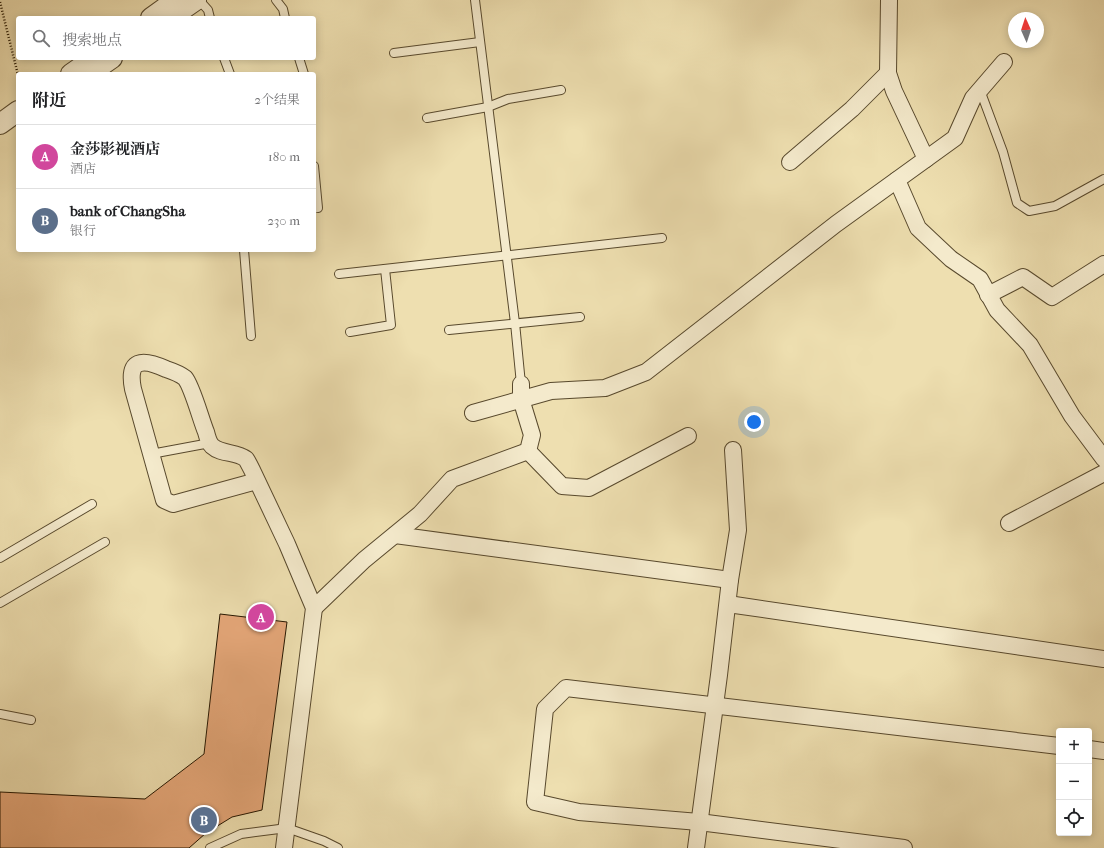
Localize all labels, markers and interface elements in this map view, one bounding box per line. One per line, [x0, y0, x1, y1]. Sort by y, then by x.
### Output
north arrow [1008, 12, 1044, 48]
search box [16, 16, 316, 60]
icon: search [30, 27, 52, 49]
text: 搜索地点 [62, 31, 122, 49]
text: 附近 [32, 90, 66, 110]
text: 2个结果 [254, 92, 300, 107]
text: 金莎影视酒店 [70, 140, 160, 158]
text: A [41, 149, 49, 164]
text: 180 m [268, 149, 300, 164]
text: 酒店 [70, 161, 96, 176]
text: bank of ChangSha [70, 202, 185, 220]
text: B [41, 213, 49, 228]
text: 230 m [267, 213, 300, 228]
text: 银行 [70, 223, 96, 238]
your location [744, 412, 764, 432]
pin: A [248, 602, 274, 632]
map controls [1056, 728, 1092, 836]
button: + [1056, 728, 1092, 764]
button: − [1056, 764, 1092, 800]
button: locate [1056, 800, 1092, 836]
pin: B [191, 805, 217, 835]

